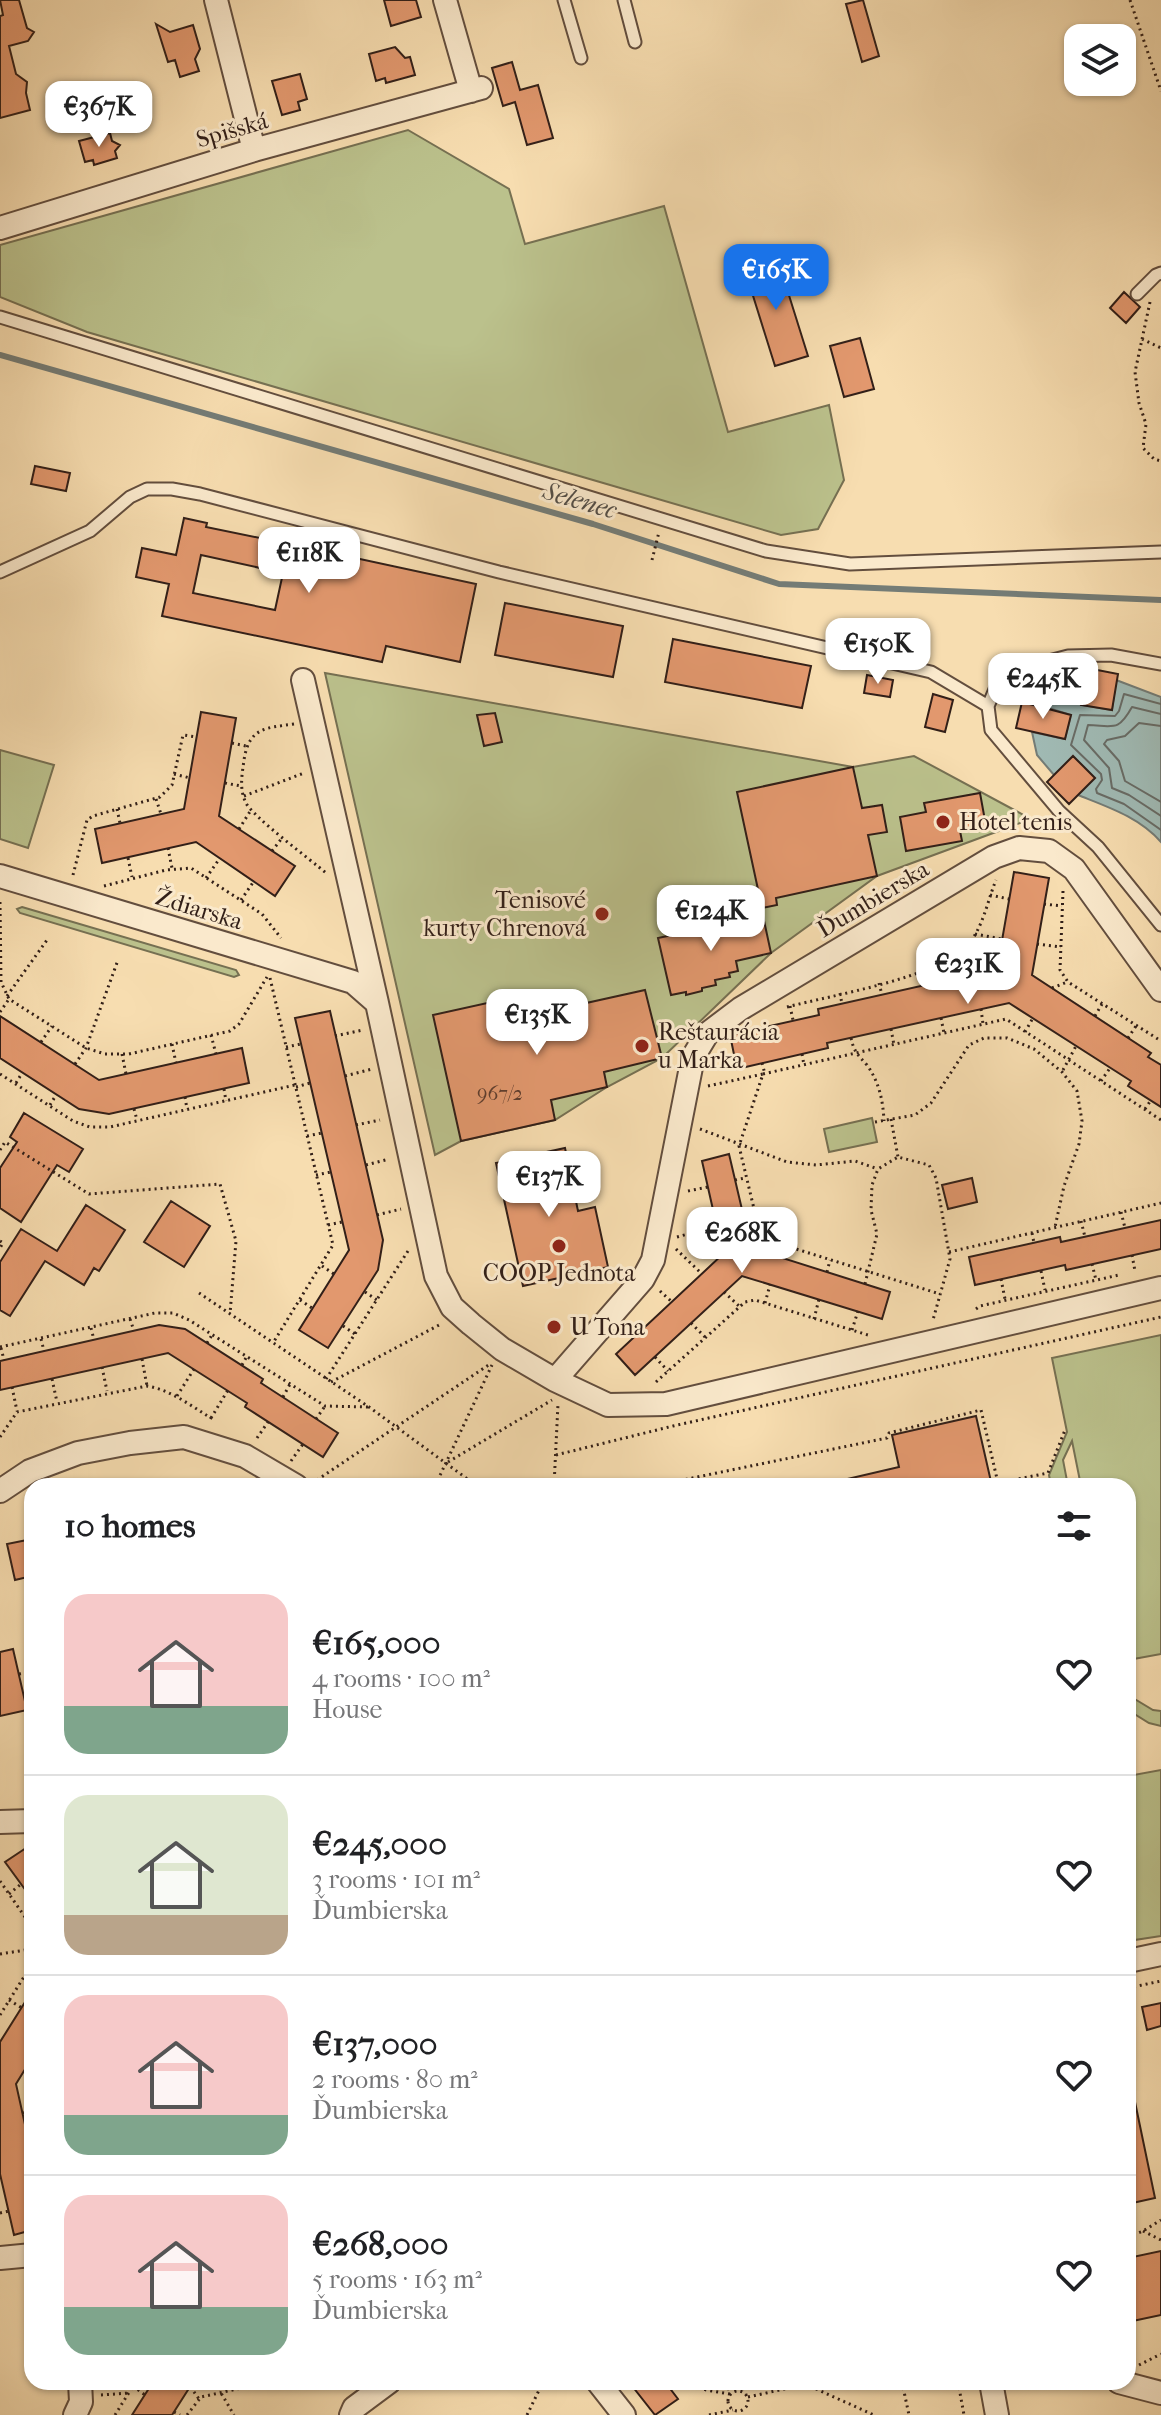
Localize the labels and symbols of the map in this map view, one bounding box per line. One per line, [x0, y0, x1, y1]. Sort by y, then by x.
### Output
pin: €367K [43, 81, 155, 149]
street label: Spišská [193, 106, 272, 154]
pin: €165K [720, 244, 832, 312]
water label: Selenec [539, 475, 621, 526]
pin: €118K [253, 527, 365, 595]
pin: €150K [822, 618, 934, 686]
pin: €245K [987, 653, 1099, 721]
place label: Hotel tenis [959, 808, 1072, 836]
marker: Hotel tenis [934, 813, 952, 831]
street label: Ďumbierska [812, 853, 935, 943]
street label: Ždiarska [152, 882, 247, 936]
pin: €124K [655, 885, 767, 953]
place label: Tenisové kurty Chrenová [423, 886, 587, 942]
marker: Tenisové kurty Chrenová [593, 905, 611, 923]
pin: €231K [912, 938, 1024, 1006]
pin: €135K [481, 989, 593, 1057]
place label: Reštaurácia u Marka [657, 1018, 780, 1074]
marker: Reštaurácia u Marka [633, 1037, 651, 1055]
house number: 967/2 [477, 1082, 523, 1105]
pin: €137K [493, 1151, 605, 1219]
pin: €268K [686, 1207, 798, 1275]
marker: COOP Jednota [550, 1237, 568, 1255]
place label: COOP Jednota [483, 1259, 636, 1287]
place label: U Tona [570, 1313, 646, 1341]
marker: U Tona [545, 1318, 563, 1336]

